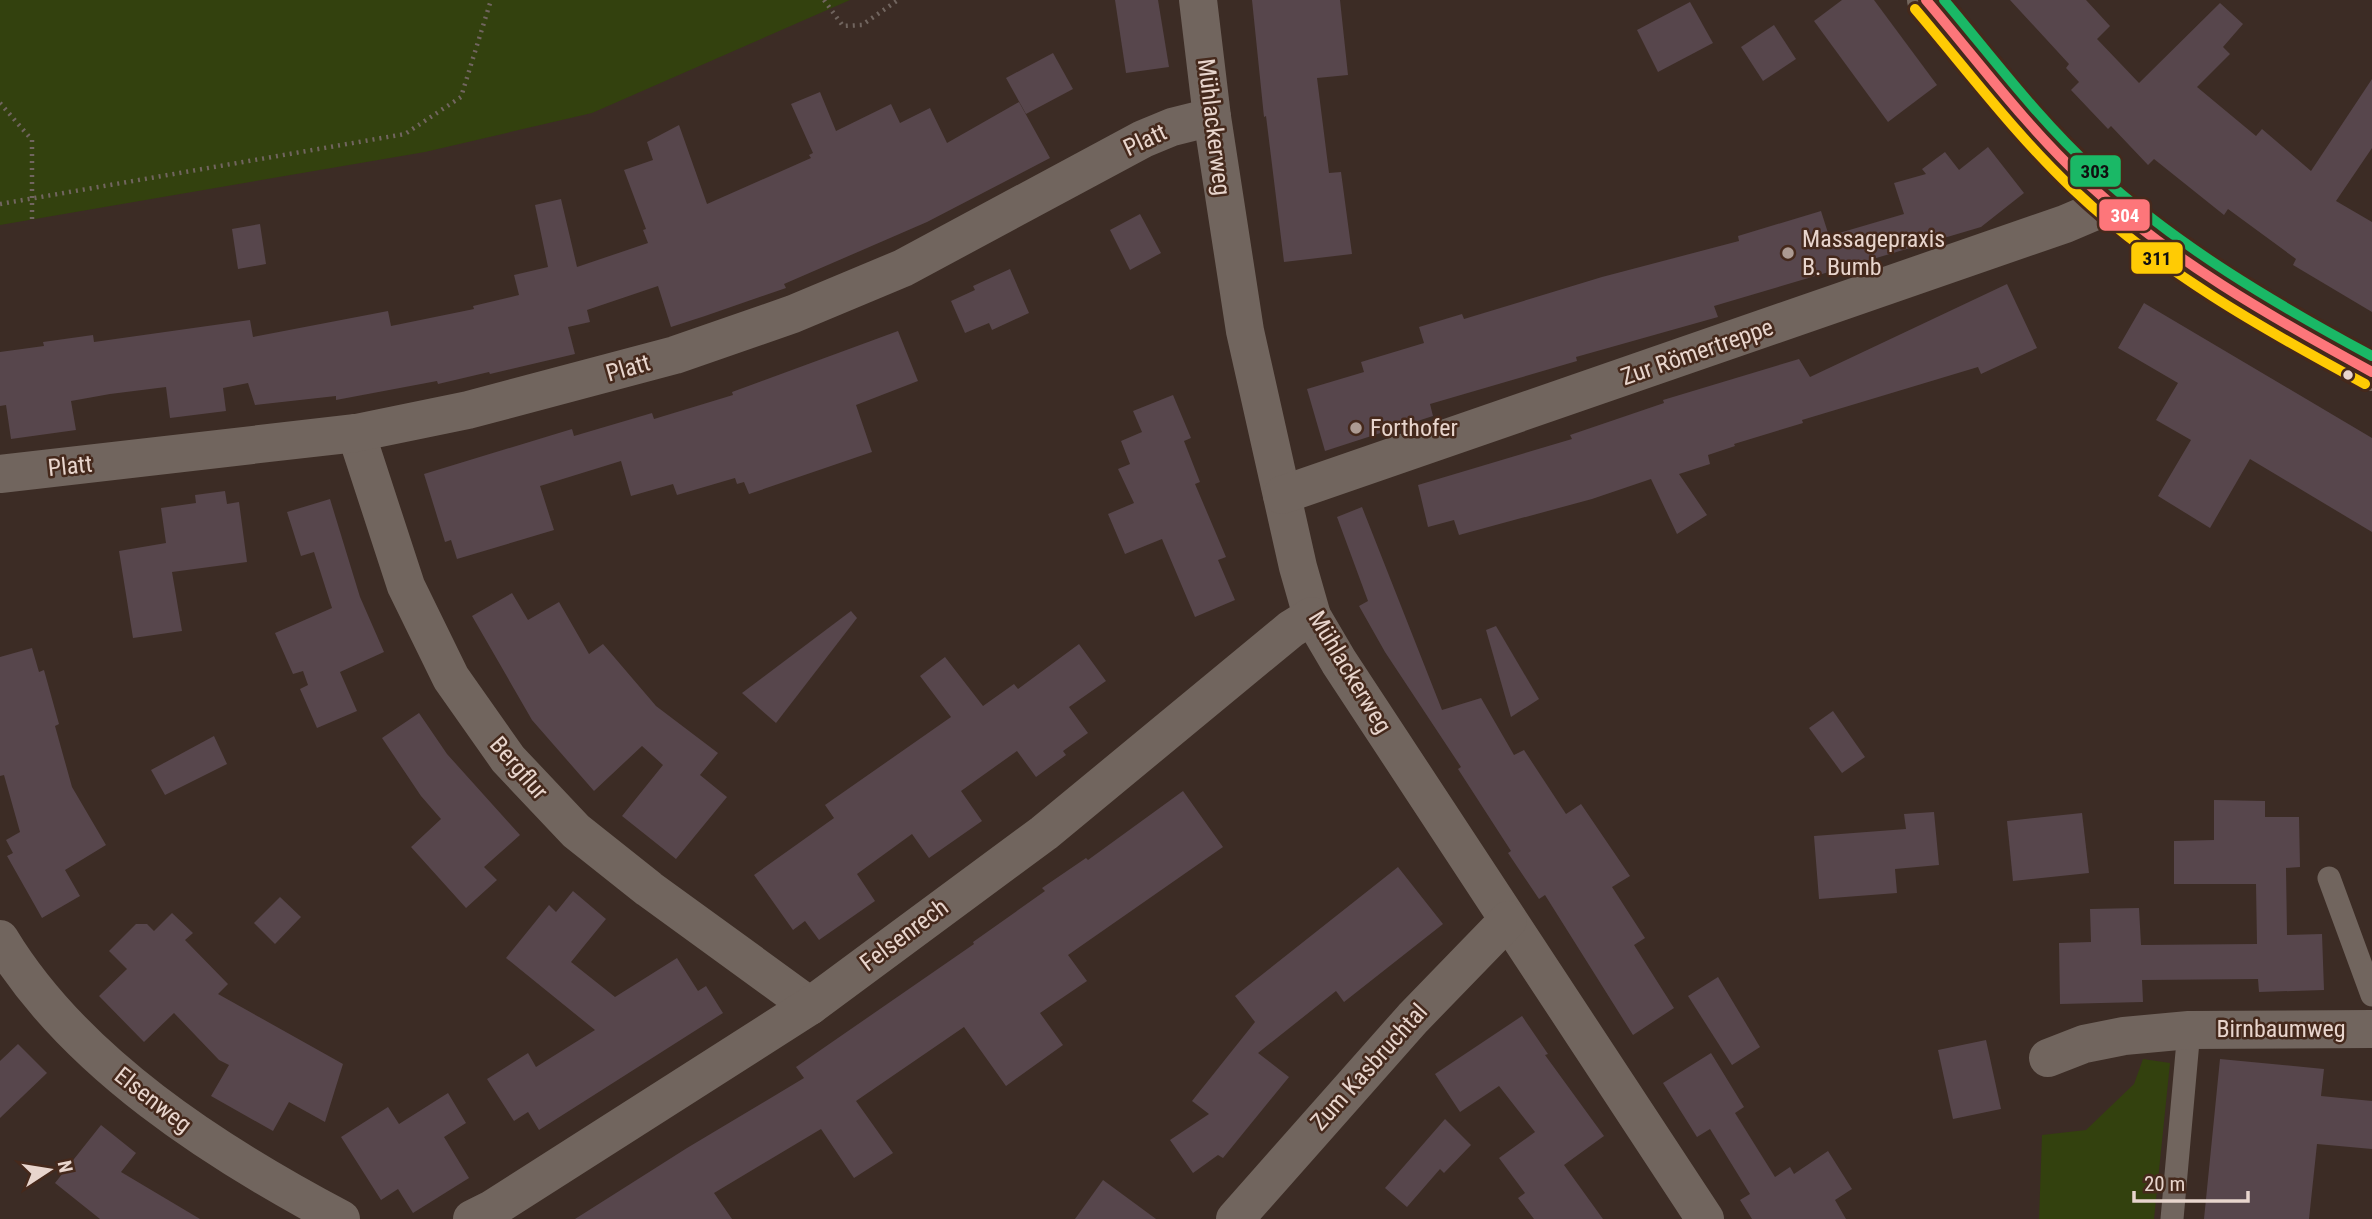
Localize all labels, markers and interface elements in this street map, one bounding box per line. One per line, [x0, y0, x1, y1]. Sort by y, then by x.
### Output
street label: Mühlackerweg [1192, 57, 1236, 197]
street label: Platt [1119, 118, 1171, 162]
line badge: 303 [2069, 154, 2122, 188]
text: 303 [2081, 160, 2109, 183]
line badge: 304 [2098, 198, 2151, 232]
text: 304 [2111, 204, 2139, 227]
place label: Massagepraxis B. Bumb [1802, 225, 1945, 281]
line badge: 311 [2130, 241, 2184, 275]
marker: Massagepraxis B. Bumb [1780, 245, 1796, 261]
text: 311 [2143, 247, 2171, 270]
street label: Zur Römertreppe [1617, 313, 1777, 391]
street label: Platt [603, 348, 653, 388]
unlabelled marker [2341, 368, 2355, 382]
place label: Forthofer [1370, 414, 1458, 442]
marker: Forthofer [1348, 420, 1364, 436]
street label: Platt [46, 450, 94, 482]
street label: Mühlackerweg [1303, 606, 1397, 738]
street label: Bergflur [484, 731, 554, 805]
street label: Felsenrech [854, 893, 954, 977]
street label: Zum Kasbruchtal [1305, 998, 1433, 1136]
street label: Birnbaumweg [2216, 1015, 2346, 1043]
street label: Elsenweg [109, 1061, 197, 1139]
north arrow [14, 1135, 84, 1205]
text: N [53, 1158, 78, 1175]
scale bar [2134, 1160, 2248, 1204]
text: 20 m [2144, 1172, 2185, 1196]

